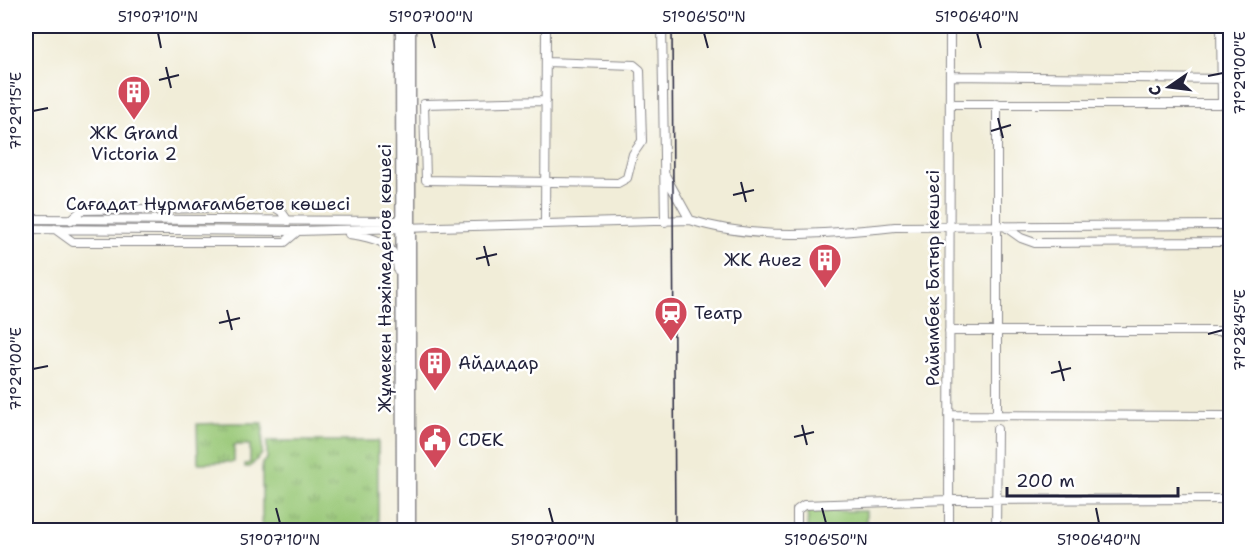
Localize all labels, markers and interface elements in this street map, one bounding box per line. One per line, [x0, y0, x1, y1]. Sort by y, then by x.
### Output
text: 51°07'10"N [118, 7, 198, 27]
text: 51°07'00"N [389, 7, 473, 27]
text: 51°06'50"N [662, 7, 746, 27]
text: 51°06'40"N [935, 7, 1019, 27]
text: 71°29'00"E [1230, 31, 1250, 115]
north arrow [1139, 57, 1199, 117]
text: 71°29'15"E [6, 72, 26, 150]
building icon: ЖК Grand Victoria 2 [116, 74, 152, 121]
text: С [1144, 83, 1166, 98]
place label: ЖК Grand Victoria 2 [90, 121, 178, 166]
street label: Жұмекен Нәжімеденов көшесі [373, 144, 397, 412]
street label: Райымбек Батыр көшесі [921, 170, 945, 386]
street label: Сағадат Нұрмағамбетов көшесі [66, 192, 350, 216]
building icon: ЖК Auez [807, 242, 843, 289]
place label: ЖК Auez [724, 248, 802, 272]
text: 71°28'45"E [1230, 289, 1250, 371]
station icon: Театр [653, 295, 689, 342]
place label: Театр [694, 301, 743, 325]
text: 71°29'00"E [6, 327, 26, 411]
building icon: Айдидар [417, 345, 453, 392]
place label: Айдидар [458, 351, 539, 375]
public building icon: CDEK [417, 422, 453, 469]
place label: CDEK [458, 428, 504, 452]
scale bar [1007, 460, 1178, 498]
text: 200 m [1016, 469, 1075, 493]
text: 51°07'10"N [240, 530, 320, 550]
text: 51°07'00"N [511, 530, 595, 550]
text: 51°06'50"N [784, 530, 868, 550]
text: 51°06'40"N [1057, 530, 1141, 550]

